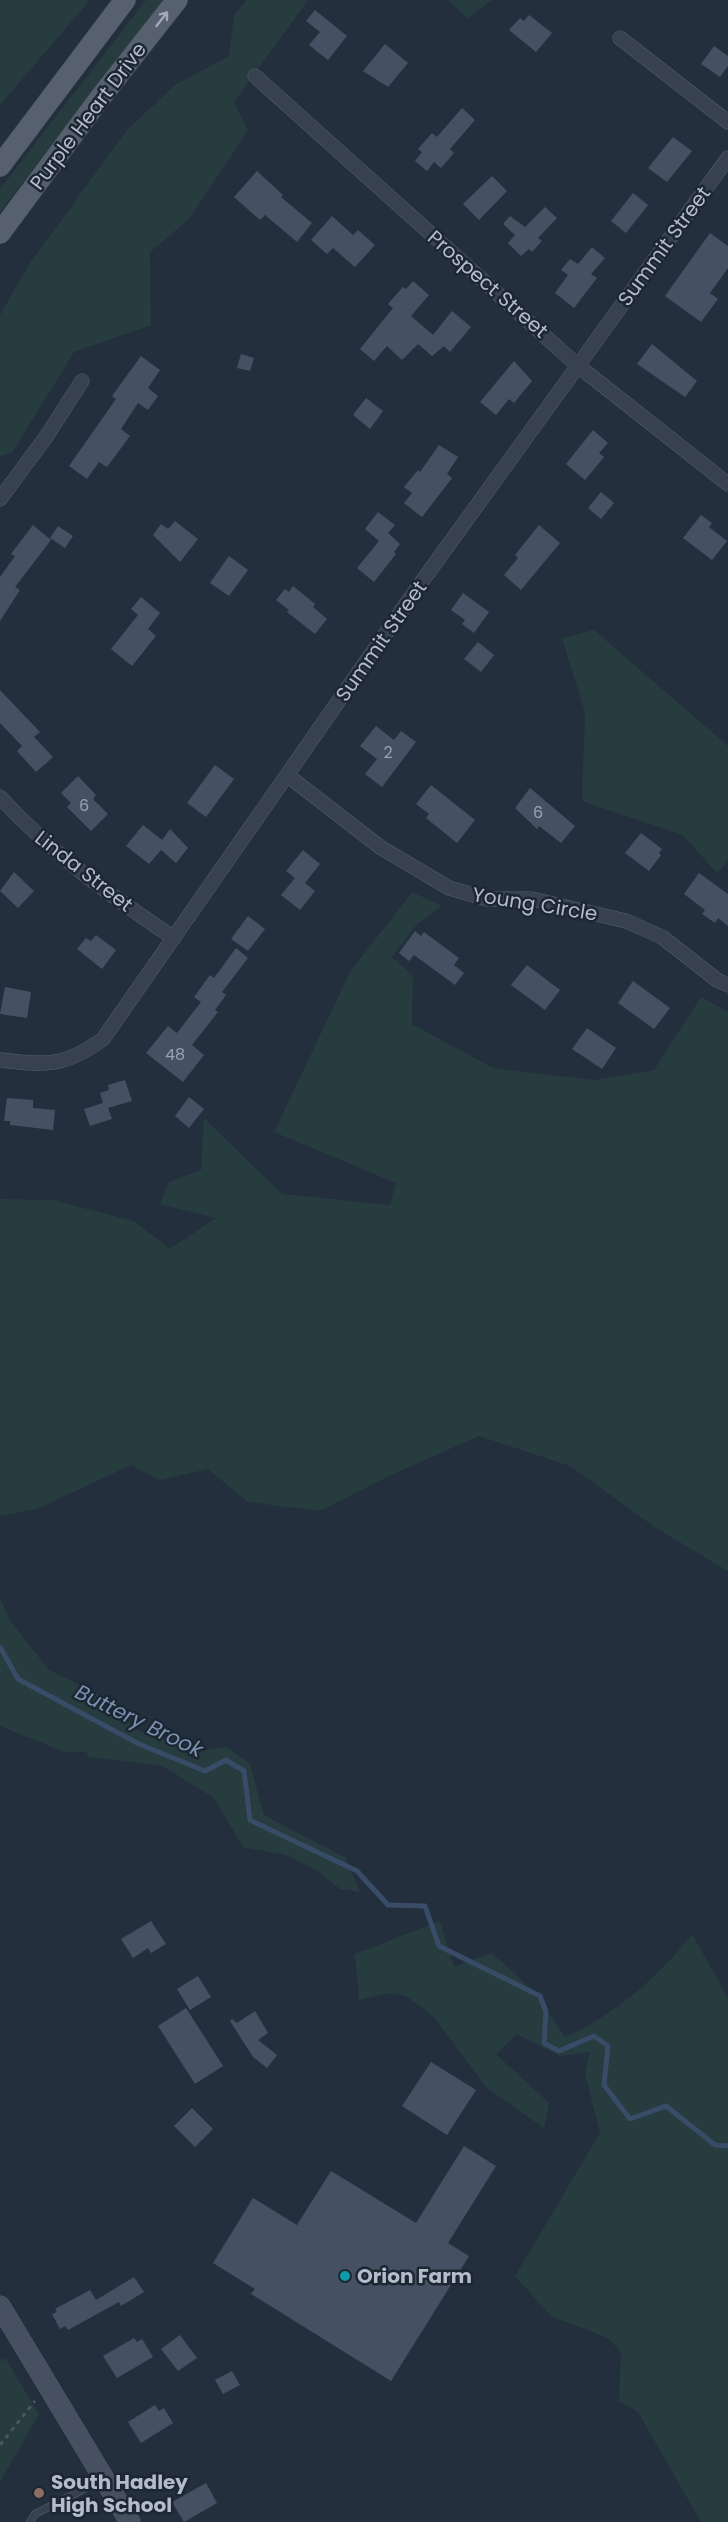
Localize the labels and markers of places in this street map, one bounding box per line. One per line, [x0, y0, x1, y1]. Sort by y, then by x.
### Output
place label: Orion Farm [357, 2262, 472, 2290]
marker: Orion Farm [338, 2269, 352, 2283]
place label: South Hadley High School [51, 2468, 188, 2519]
marker: South Hadley High School [32, 2486, 46, 2500]

